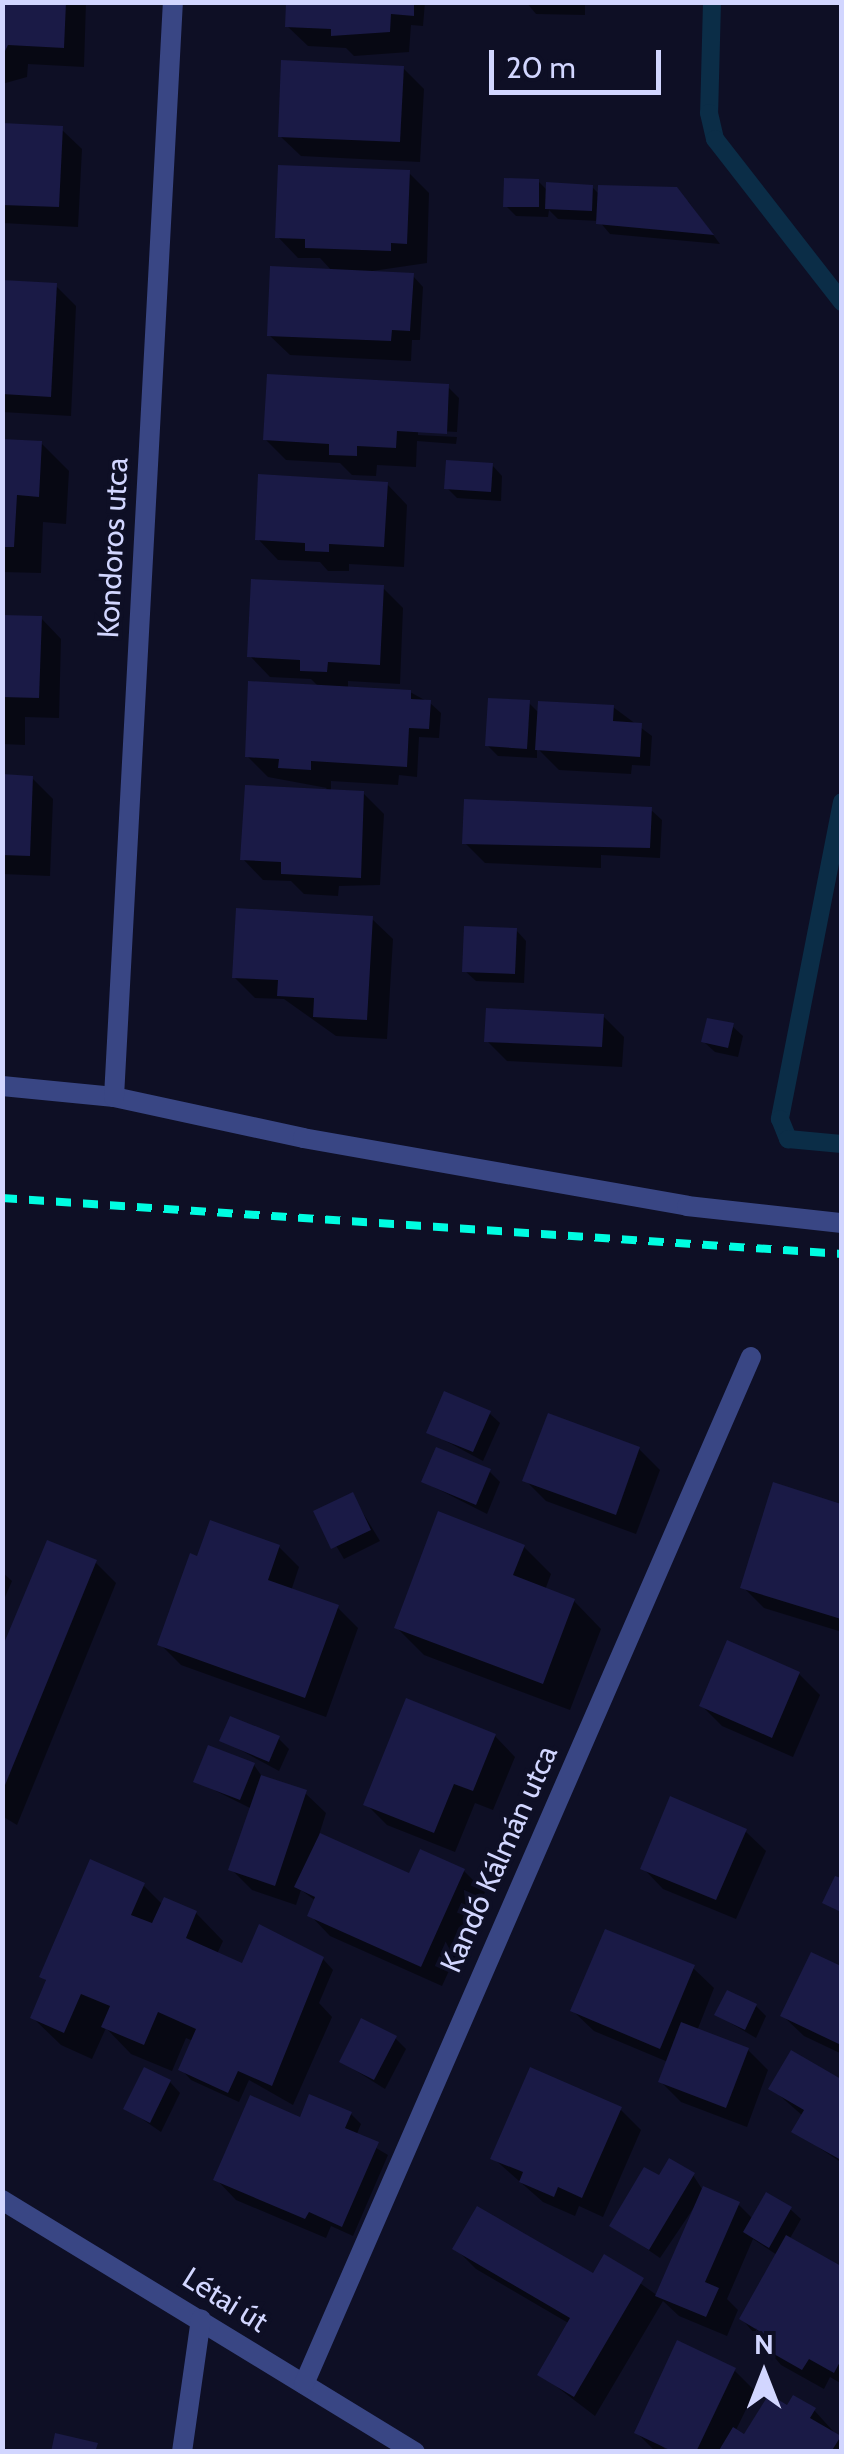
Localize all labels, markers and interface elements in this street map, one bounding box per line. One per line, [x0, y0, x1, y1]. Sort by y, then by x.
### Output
scale bar [494, 30, 666, 92]
text: 20 m [506, 49, 576, 86]
street label: Kondoros utca [90, 457, 136, 639]
street label: Kandó Kálmán utca [433, 1740, 565, 1978]
street label: Létai út [176, 2260, 274, 2340]
north arrow [714, 2324, 814, 2424]
text: N [754, 2327, 774, 2361]

